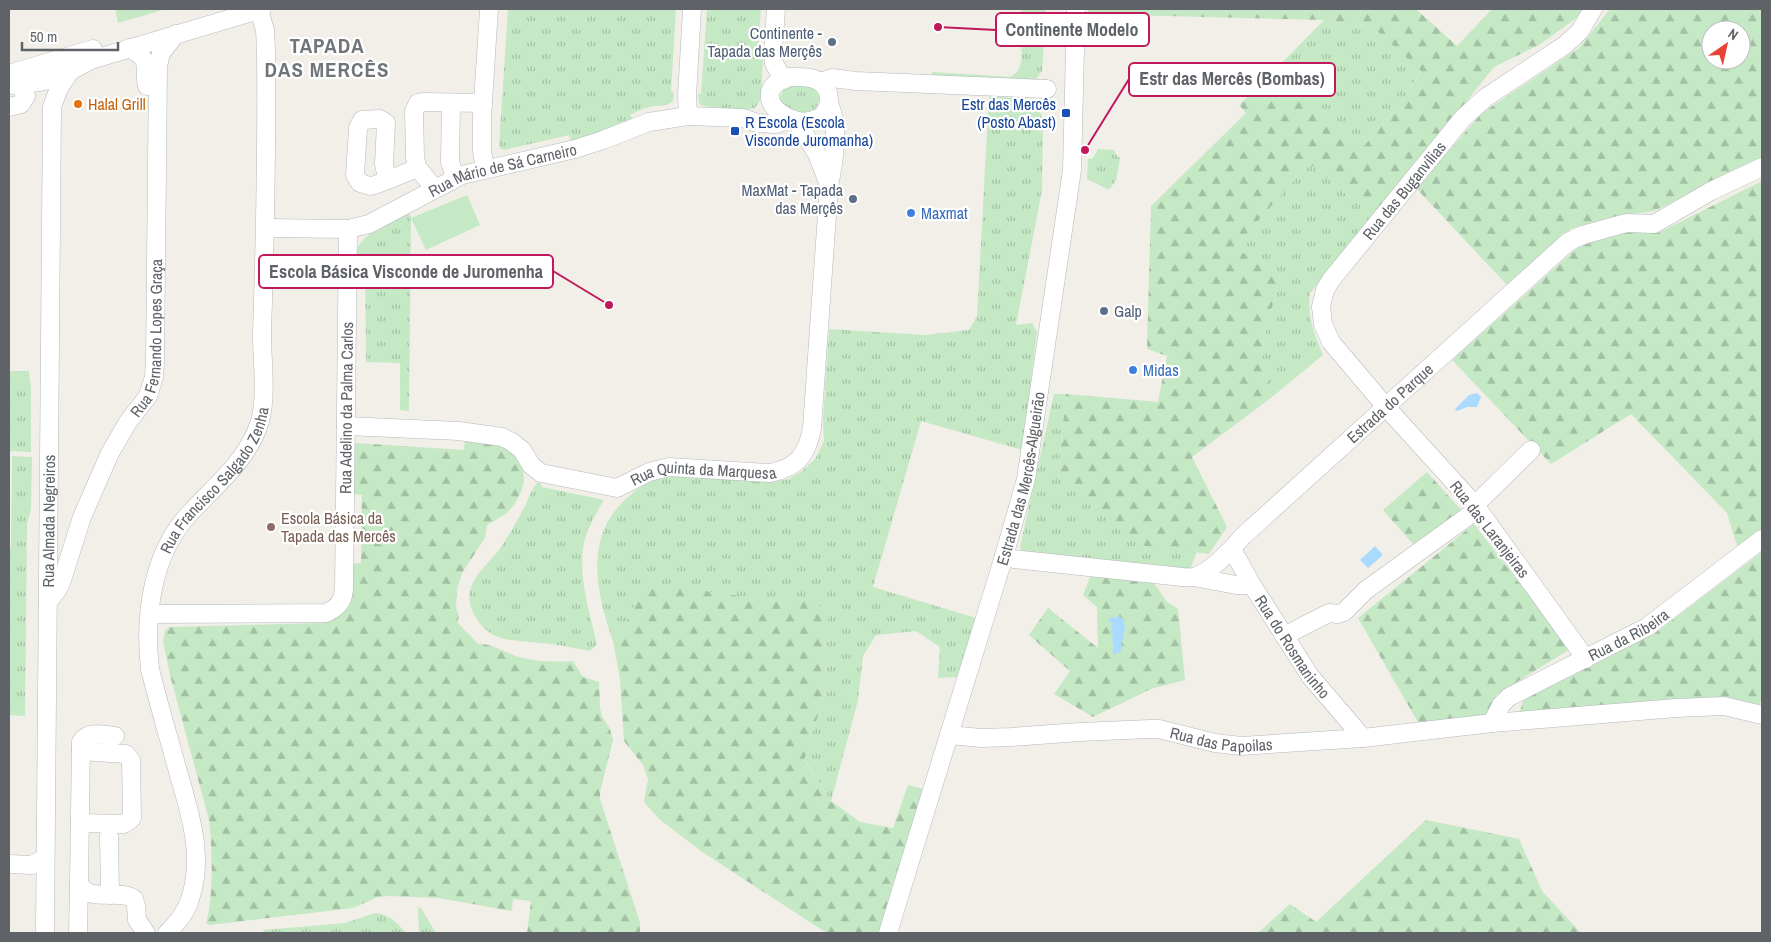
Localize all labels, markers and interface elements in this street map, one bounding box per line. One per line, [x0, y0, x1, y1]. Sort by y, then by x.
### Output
callout: Continente Modelo [996, 13, 1149, 46]
text: Continente Modelo [1006, 17, 1138, 42]
scale bar [22, 20, 119, 52]
north arrow [1701, 20, 1751, 70]
place label: Continente - Tapada das Merçês [707, 22, 823, 62]
text: N [1725, 24, 1742, 44]
text: 50 m [30, 26, 57, 47]
district label: TAPADA DAS MERCÊS [265, 31, 389, 84]
marker: Continente - Tapada das Merçês [826, 36, 838, 48]
callout: Estr das Mercês (Bombas) [1129, 63, 1335, 96]
text: Estr das Mercês (Bombas) [1139, 66, 1325, 91]
place label: Halal Grill [88, 93, 146, 115]
place label: Estr das Mercês (Posto Abast) [961, 93, 1056, 133]
marker: Halal Grill [72, 98, 84, 110]
marker: Estr das Mercês (Posto Abast) [1060, 107, 1072, 119]
place label: R Escola (Escola Visconde Juromanha) [745, 111, 873, 151]
marker: R Escola (Escola Visconde Juromanha) [729, 125, 741, 137]
street label: Rua das Buganvílias [1357, 136, 1451, 244]
street label: Rua Mário de Sá Carneiro [424, 138, 579, 202]
place label: MaxMat - Tapada das Merçês [742, 179, 844, 219]
marker: MaxMat - Tapada das Merçês [847, 193, 859, 205]
place label: Maxmat [921, 202, 968, 224]
marker: Maxmat [905, 207, 917, 219]
callout: Escola Básica Visconde de Juromenha [259, 255, 553, 288]
street label: Rua Fernando Lopes Graça [125, 258, 167, 422]
text: Escola Básica Visconde de Juromenha [269, 259, 544, 284]
place label: Galp [1114, 300, 1142, 322]
marker: Galp [1098, 305, 1110, 317]
street label: Rua Adelino da Palma Carlos [334, 322, 358, 494]
street label: Estrada do Parque [1342, 358, 1438, 448]
place label: Midas [1143, 359, 1179, 381]
marker: Midas [1127, 364, 1139, 376]
street label: Estrada das Mercês-Algueirão [991, 390, 1050, 568]
street label: Rua Francisco Salgado Zenha [154, 405, 274, 557]
street label: Rua Almada Negreiros [37, 455, 60, 588]
street label: Rua Quinta da Marquesa [626, 456, 779, 491]
street label: Rua das Laranjeiras [1445, 476, 1535, 582]
place label: Escola Básica da Tapada das Mercês [281, 507, 396, 547]
marker: Escola Básica da Tapada das Mercês [265, 521, 277, 533]
street label: Rua do Rosmaninho [1250, 591, 1335, 703]
street label: Rua da Ribeira [1584, 603, 1674, 666]
street label: Rua das Papoilas [1168, 721, 1273, 757]

